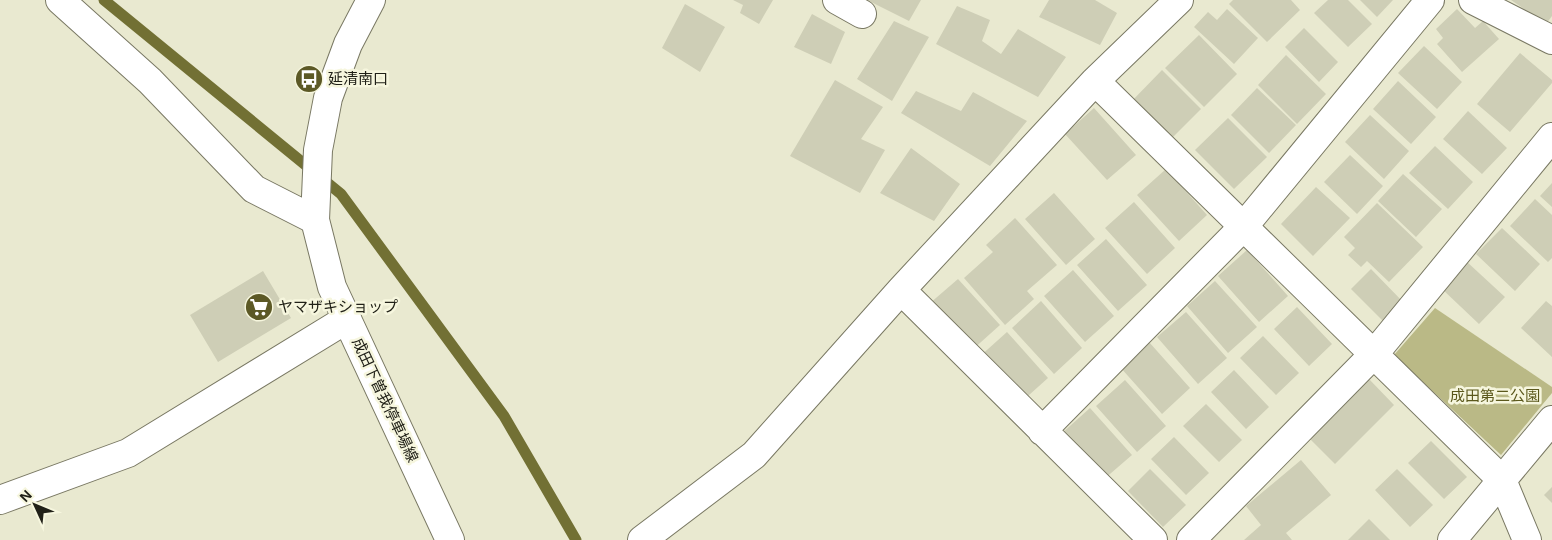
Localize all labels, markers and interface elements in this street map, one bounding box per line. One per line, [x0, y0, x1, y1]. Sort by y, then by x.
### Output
bus stop icon: 延清南口 [294, 64, 324, 94]
place label: 延清南口 [328, 70, 388, 87]
supermarket icon: ヤマザキショップ [244, 292, 274, 322]
place label: ヤマザキショップ [278, 298, 398, 315]
street label: 成田下曽我停車場線 [349, 335, 422, 465]
park label: 成田第二公園 [1450, 387, 1540, 404]
north arrow [10, 480, 60, 530]
text: N [16, 487, 35, 505]

